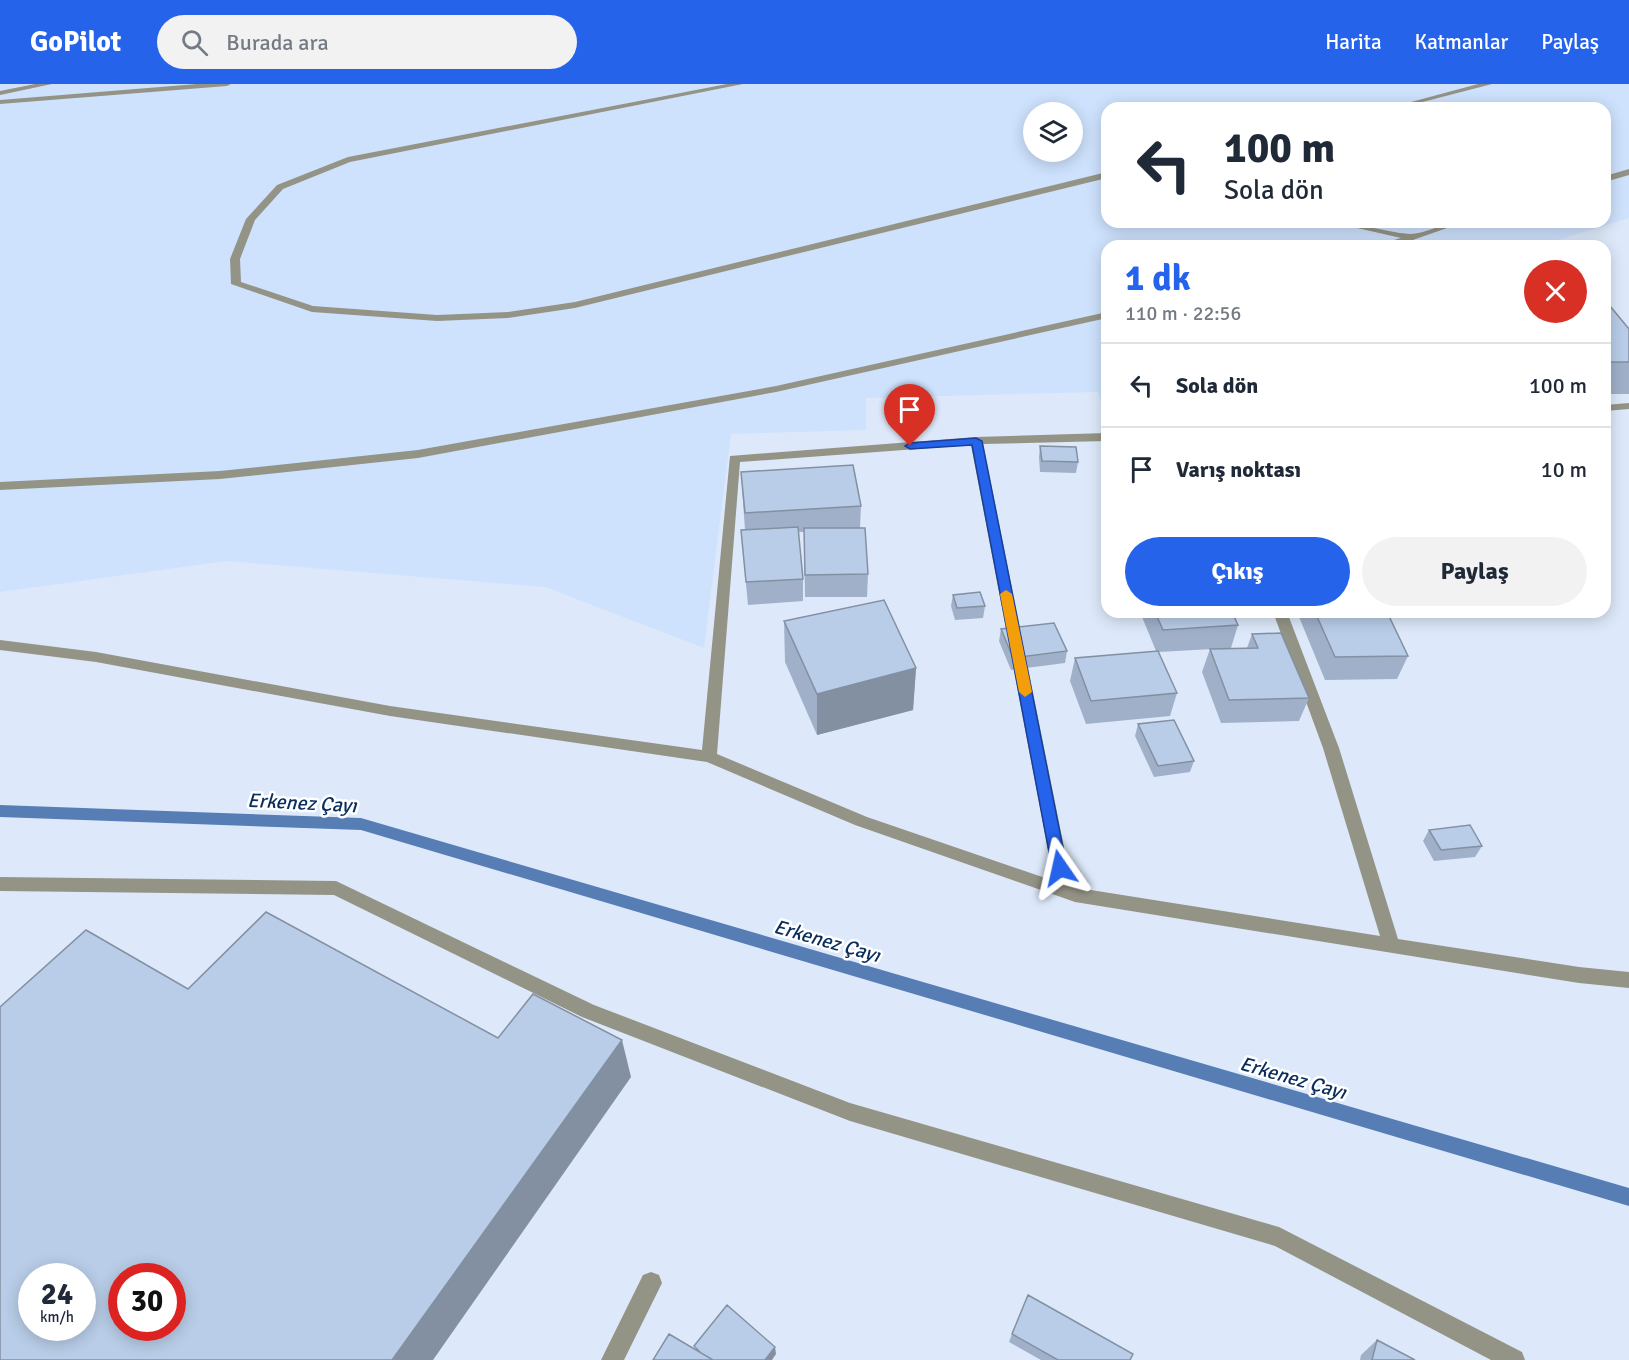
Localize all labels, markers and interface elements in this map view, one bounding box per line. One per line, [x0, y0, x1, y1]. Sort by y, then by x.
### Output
search box [157, 15, 577, 69]
text: GoPilot [30, 25, 121, 59]
icon: search [178, 26, 211, 59]
text: Burada ara [226, 29, 329, 56]
text: Harita [1325, 29, 1382, 55]
text: Katmanlar [1415, 29, 1508, 55]
text: Paylaş [1541, 29, 1599, 55]
map controls [1023, 102, 1083, 162]
button: layers [1023, 102, 1083, 162]
text: 100 m [1224, 123, 1335, 174]
icon: left [1125, 126, 1203, 204]
text: Sola dön [1224, 174, 1324, 207]
text: 1 dk [1125, 256, 1191, 301]
button: close [1524, 260, 1587, 323]
text: 110 m · 22:56 [1125, 301, 1241, 326]
icon: left [1125, 369, 1158, 402]
text: Sola dön [1176, 372, 1258, 399]
text: 100 m [1529, 372, 1587, 399]
pin [884, 384, 935, 446]
icon: arrive [893, 393, 926, 426]
icon: arrive [1125, 453, 1158, 486]
text: Varış noktası [1176, 456, 1301, 483]
text: 10 m [1541, 456, 1587, 483]
button: Çıkış [1125, 537, 1350, 606]
button: Paylaş [1362, 537, 1587, 606]
water label: Erkenez Çayı [247, 788, 359, 818]
position arrow [1028, 836, 1092, 900]
water label: Erkenez Çayı [771, 914, 885, 969]
water label: Erkenez Çayı [1237, 1051, 1351, 1106]
speed limit sign: 30 [108, 1263, 186, 1341]
text: 24 [41, 1276, 73, 1313]
text: km/h [40, 1308, 74, 1326]

